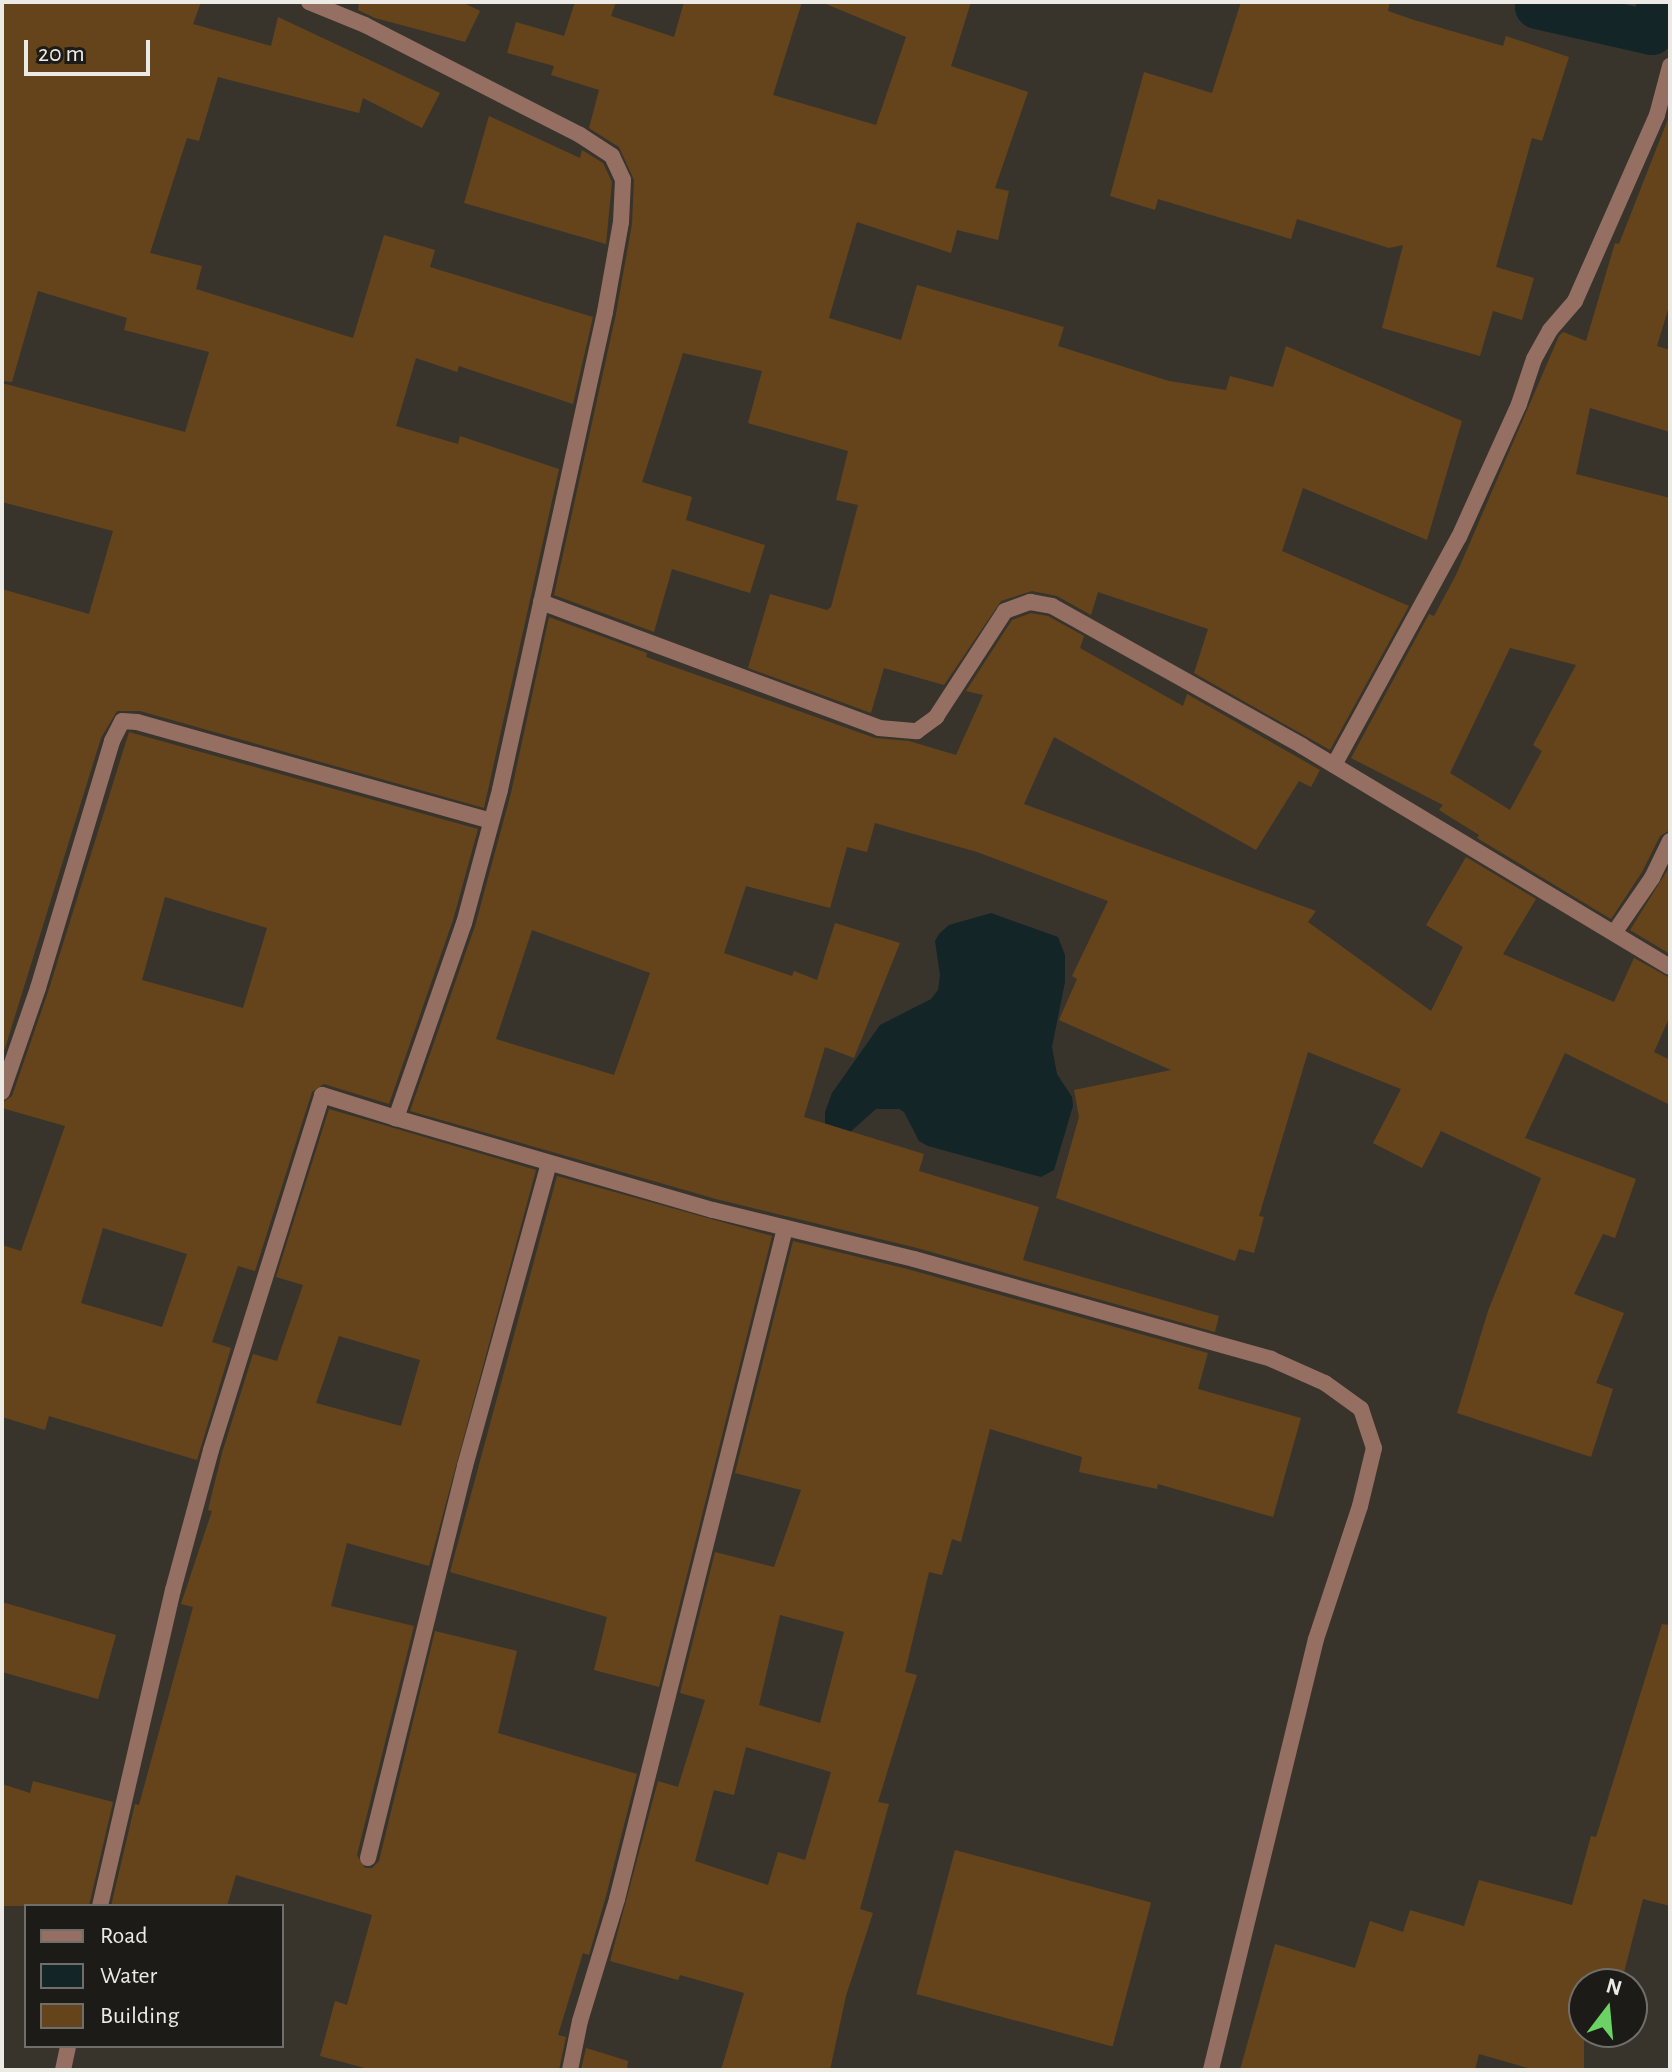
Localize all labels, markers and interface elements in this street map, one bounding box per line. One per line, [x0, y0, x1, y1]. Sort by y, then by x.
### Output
scale bar [28, 24, 154, 74]
text: 20 m [38, 42, 85, 66]
legend [24, 1904, 284, 2048]
text: Road [100, 1924, 148, 1948]
text: Water [100, 1964, 157, 1988]
north arrow [1568, 1968, 1648, 2048]
text: N [1604, 1974, 1624, 2000]
text: Building [100, 2004, 179, 2028]

